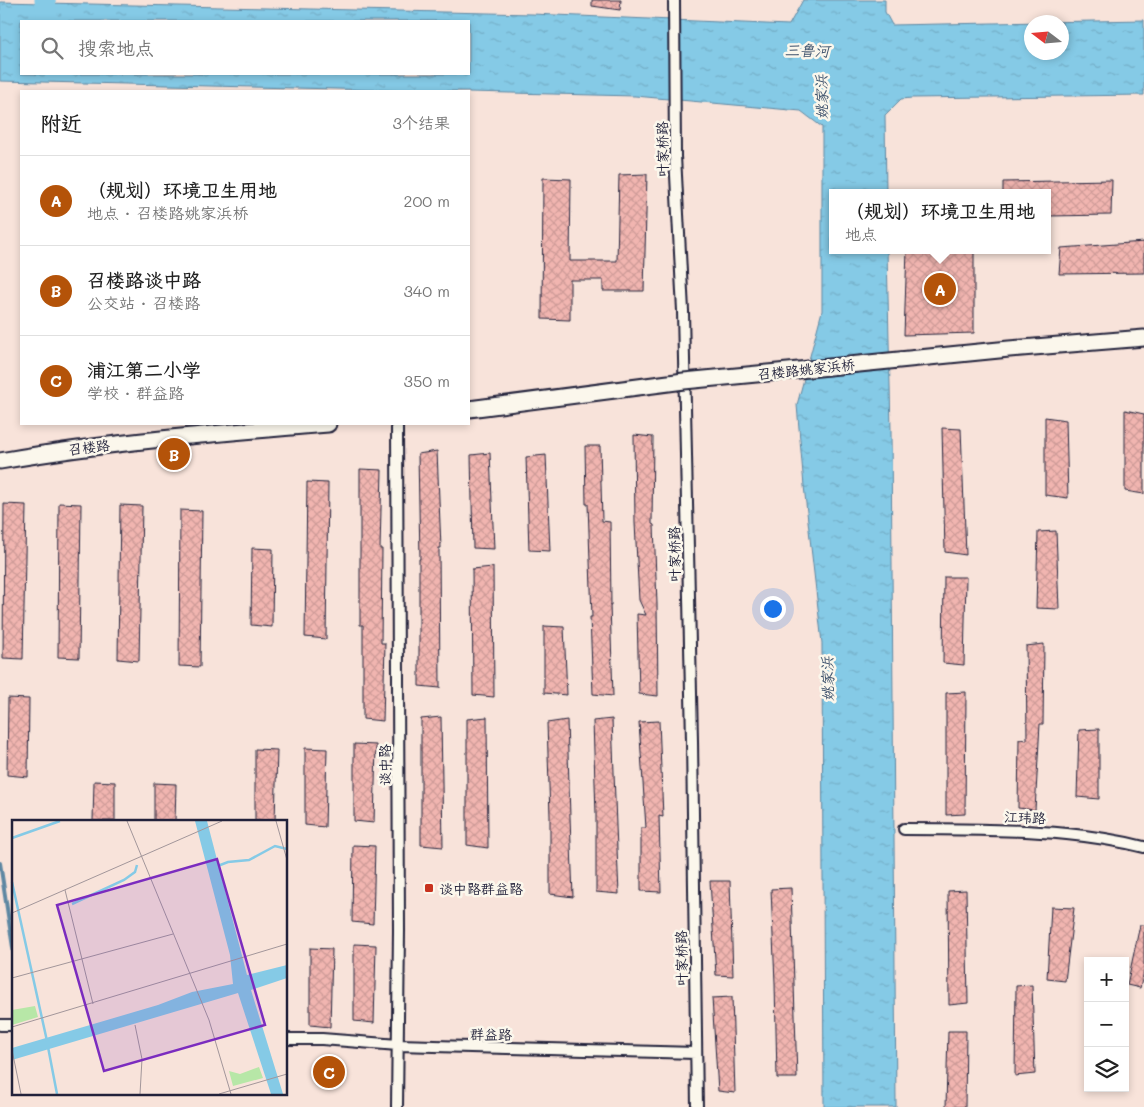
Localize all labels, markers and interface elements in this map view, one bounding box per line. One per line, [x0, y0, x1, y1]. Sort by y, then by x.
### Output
north arrow [1024, 15, 1069, 60]
search box [20, 20, 470, 75]
icon: search [38, 34, 66, 62]
text: 搜索地点 [78, 35, 154, 60]
water label: 三鲁河 [784, 40, 833, 60]
water label: 姚家浜 [811, 73, 831, 120]
text: 附近 [40, 109, 82, 136]
text: 3个结果 [393, 112, 450, 133]
street label: 叶家桥路 [652, 121, 672, 177]
text: （规划）环境卫生用地 [87, 177, 277, 202]
popup [829, 189, 1051, 254]
text: A [50, 190, 62, 211]
text: 200 m [403, 190, 450, 211]
text: （规划）环境卫生用地 [845, 198, 1035, 223]
text: 地点 · 召楼路姚家浜桥 [87, 202, 248, 223]
text: 地点 [845, 223, 877, 244]
text: 召楼路谈中路 [87, 267, 201, 292]
pin: A [924, 270, 956, 308]
text: B [51, 280, 61, 301]
text: 340 m [403, 280, 450, 301]
text: 公交站 · 召楼路 [87, 292, 200, 313]
street label: 召楼路姚家浜桥 [756, 354, 856, 384]
text: 浦江第二小学 [87, 357, 201, 382]
text: C [50, 370, 62, 391]
text: 350 m [404, 370, 450, 391]
text: 学校 · 群益路 [87, 382, 184, 403]
street label: 召楼路 [67, 435, 111, 459]
pin: B [158, 435, 190, 473]
street label: 叶家桥路 [664, 526, 684, 582]
your location [760, 596, 786, 622]
water label: 姚家浜 [817, 655, 837, 702]
street label: 谈中路 [375, 744, 394, 786]
street label: 江玮路 [1004, 806, 1046, 828]
inset map [12, 820, 288, 1094]
place label: 谈中路群益路 [439, 879, 523, 898]
marker: 谈中路群益路 [423, 882, 435, 894]
street label: 叶家桥路 [671, 930, 691, 986]
map controls [1084, 957, 1129, 1092]
button: + [1084, 957, 1129, 1002]
button: − [1084, 1002, 1129, 1047]
street label: 群益路 [470, 1024, 512, 1044]
button: layers [1084, 1047, 1129, 1092]
pin: C [313, 1053, 345, 1091]

